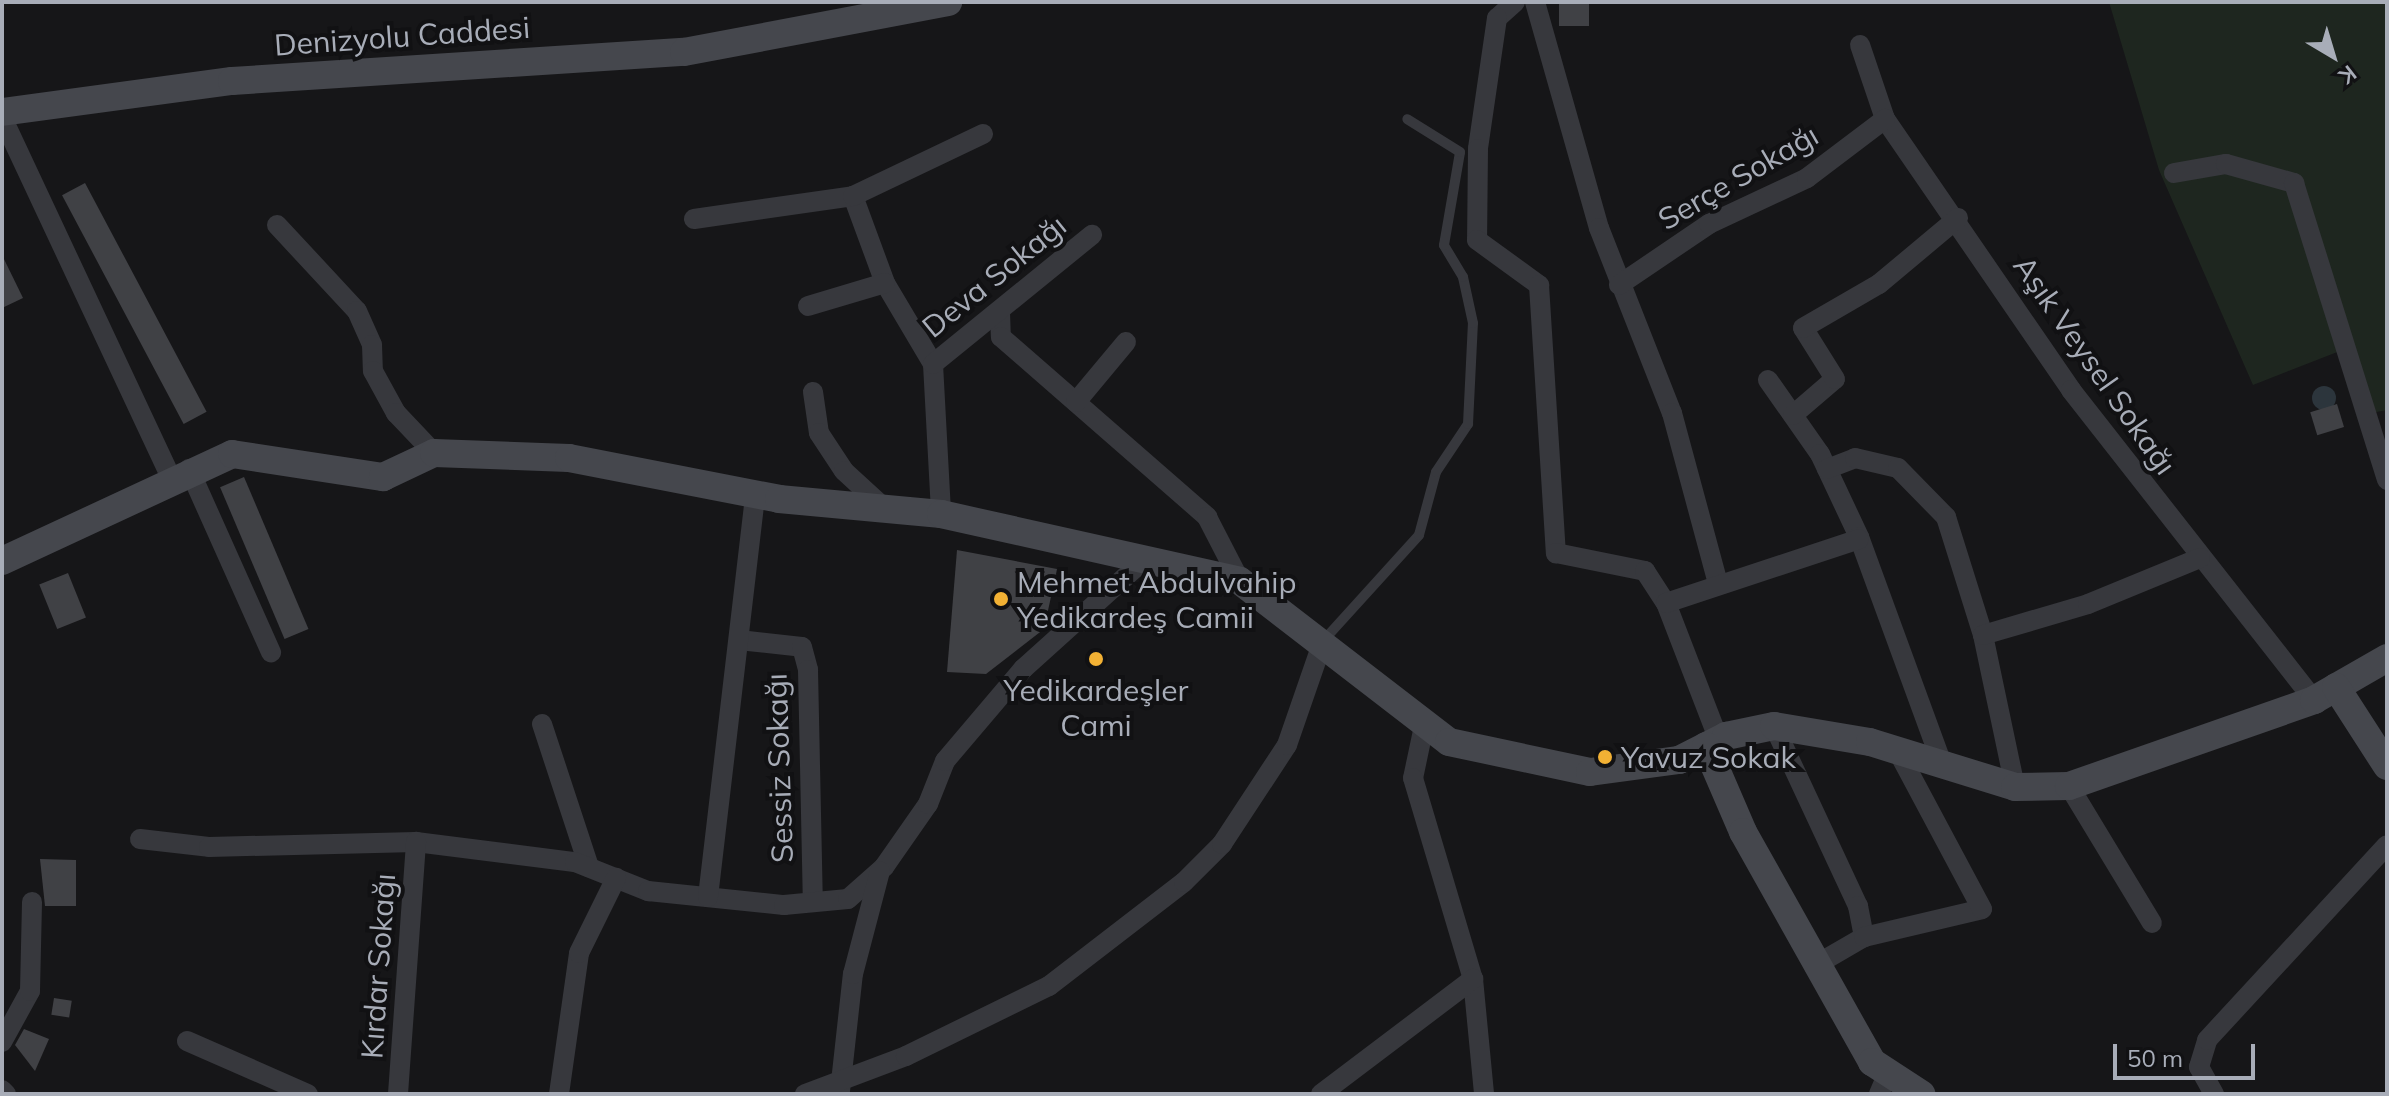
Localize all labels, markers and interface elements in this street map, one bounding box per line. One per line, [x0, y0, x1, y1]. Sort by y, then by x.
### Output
street label: Denizyolu Caddesi [273, 9, 531, 63]
north arrow [2293, 16, 2373, 96]
text: K [2333, 59, 2362, 90]
street label: Serçe Sokağı [1652, 117, 1824, 237]
street label: Deva Sokağı [915, 207, 1073, 345]
street label: Aşık Veysel Sokağı [2006, 249, 2184, 481]
place label: Mehmet Abdulvahip Yedikardeş Camii [1017, 564, 1296, 634]
marker: Mehmet Abdulvahip Yedikardeş Camii [992, 590, 1010, 608]
marker: Yedikardeşler Cami [1087, 650, 1105, 668]
place label: Yedikardeşler Cami [1004, 672, 1188, 742]
street label: Sessiz Sokağı [758, 673, 800, 863]
place label: Yavuz Sokak [1621, 739, 1796, 775]
marker: Yavuz Sokak [1596, 748, 1614, 766]
street label: Kırdar Sokağı [354, 872, 402, 1060]
scale bar [2117, 1028, 2259, 1078]
text: 50 m [2127, 1043, 2183, 1073]

